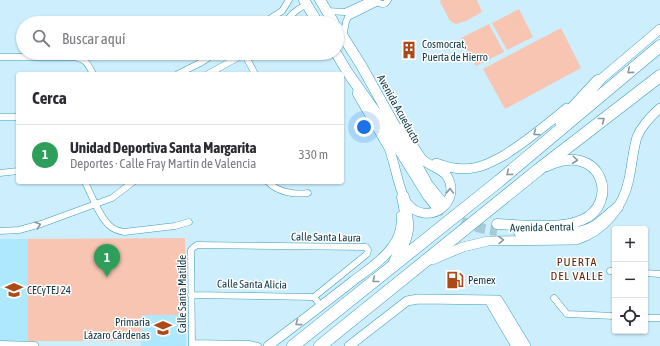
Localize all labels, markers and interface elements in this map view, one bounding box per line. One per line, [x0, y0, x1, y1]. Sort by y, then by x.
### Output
search box [16, 16, 344, 60]
icon: search [30, 27, 52, 49]
text: Buscar aquí [62, 30, 125, 47]
place label: Cosmocrat, Puerta de Hierro [422, 38, 488, 63]
building icon: Cosmocrat, Puerta de Hierro [399, 40, 419, 60]
one-way arrow [627, 66, 635, 73]
street label: Avenida Acueducto [375, 72, 423, 146]
text: Cerca [32, 88, 67, 108]
your location [354, 117, 374, 137]
one-way arrow [598, 118, 605, 125]
one-way arrow [534, 128, 541, 135]
text: Unidad Deportiva Santa Margarita [70, 139, 257, 156]
text: 1 [42, 147, 48, 162]
text: 330 m [299, 147, 328, 162]
one-way arrow [572, 155, 578, 164]
text: Deportes · Calle Fray Martín de Valencia [70, 156, 256, 171]
one-way arrow [506, 168, 514, 175]
one-way arrow [445, 188, 454, 194]
street label: Avenida Central [510, 220, 574, 234]
one-way arrow [34, 221, 41, 229]
map controls [612, 226, 648, 334]
button: + [612, 226, 648, 262]
street label: Calle Santa Laura [291, 230, 361, 244]
one-way arrow [498, 236, 504, 244]
pin: 1 [94, 244, 120, 277]
street label: Calle Santa Matilde [176, 255, 188, 333]
district label: PUERTA DEL VALLE [550, 255, 604, 283]
button: − [612, 262, 648, 298]
fuel station icon: Pemex [445, 270, 465, 290]
place label: Pemex [468, 274, 496, 286]
one-way arrow [372, 275, 379, 282]
street label: Calle Santa Alicia [217, 277, 287, 291]
school or university icon: CECyTEJ 24 [4, 280, 24, 300]
place label: CECyTEJ 24 [27, 284, 71, 296]
button: locate [612, 298, 648, 334]
place label: Primaria Lázaro Cárdenas [84, 316, 150, 341]
school or university icon: Primaria Lázaro Cárdenas [153, 318, 173, 338]
one-way arrow [296, 318, 303, 325]

